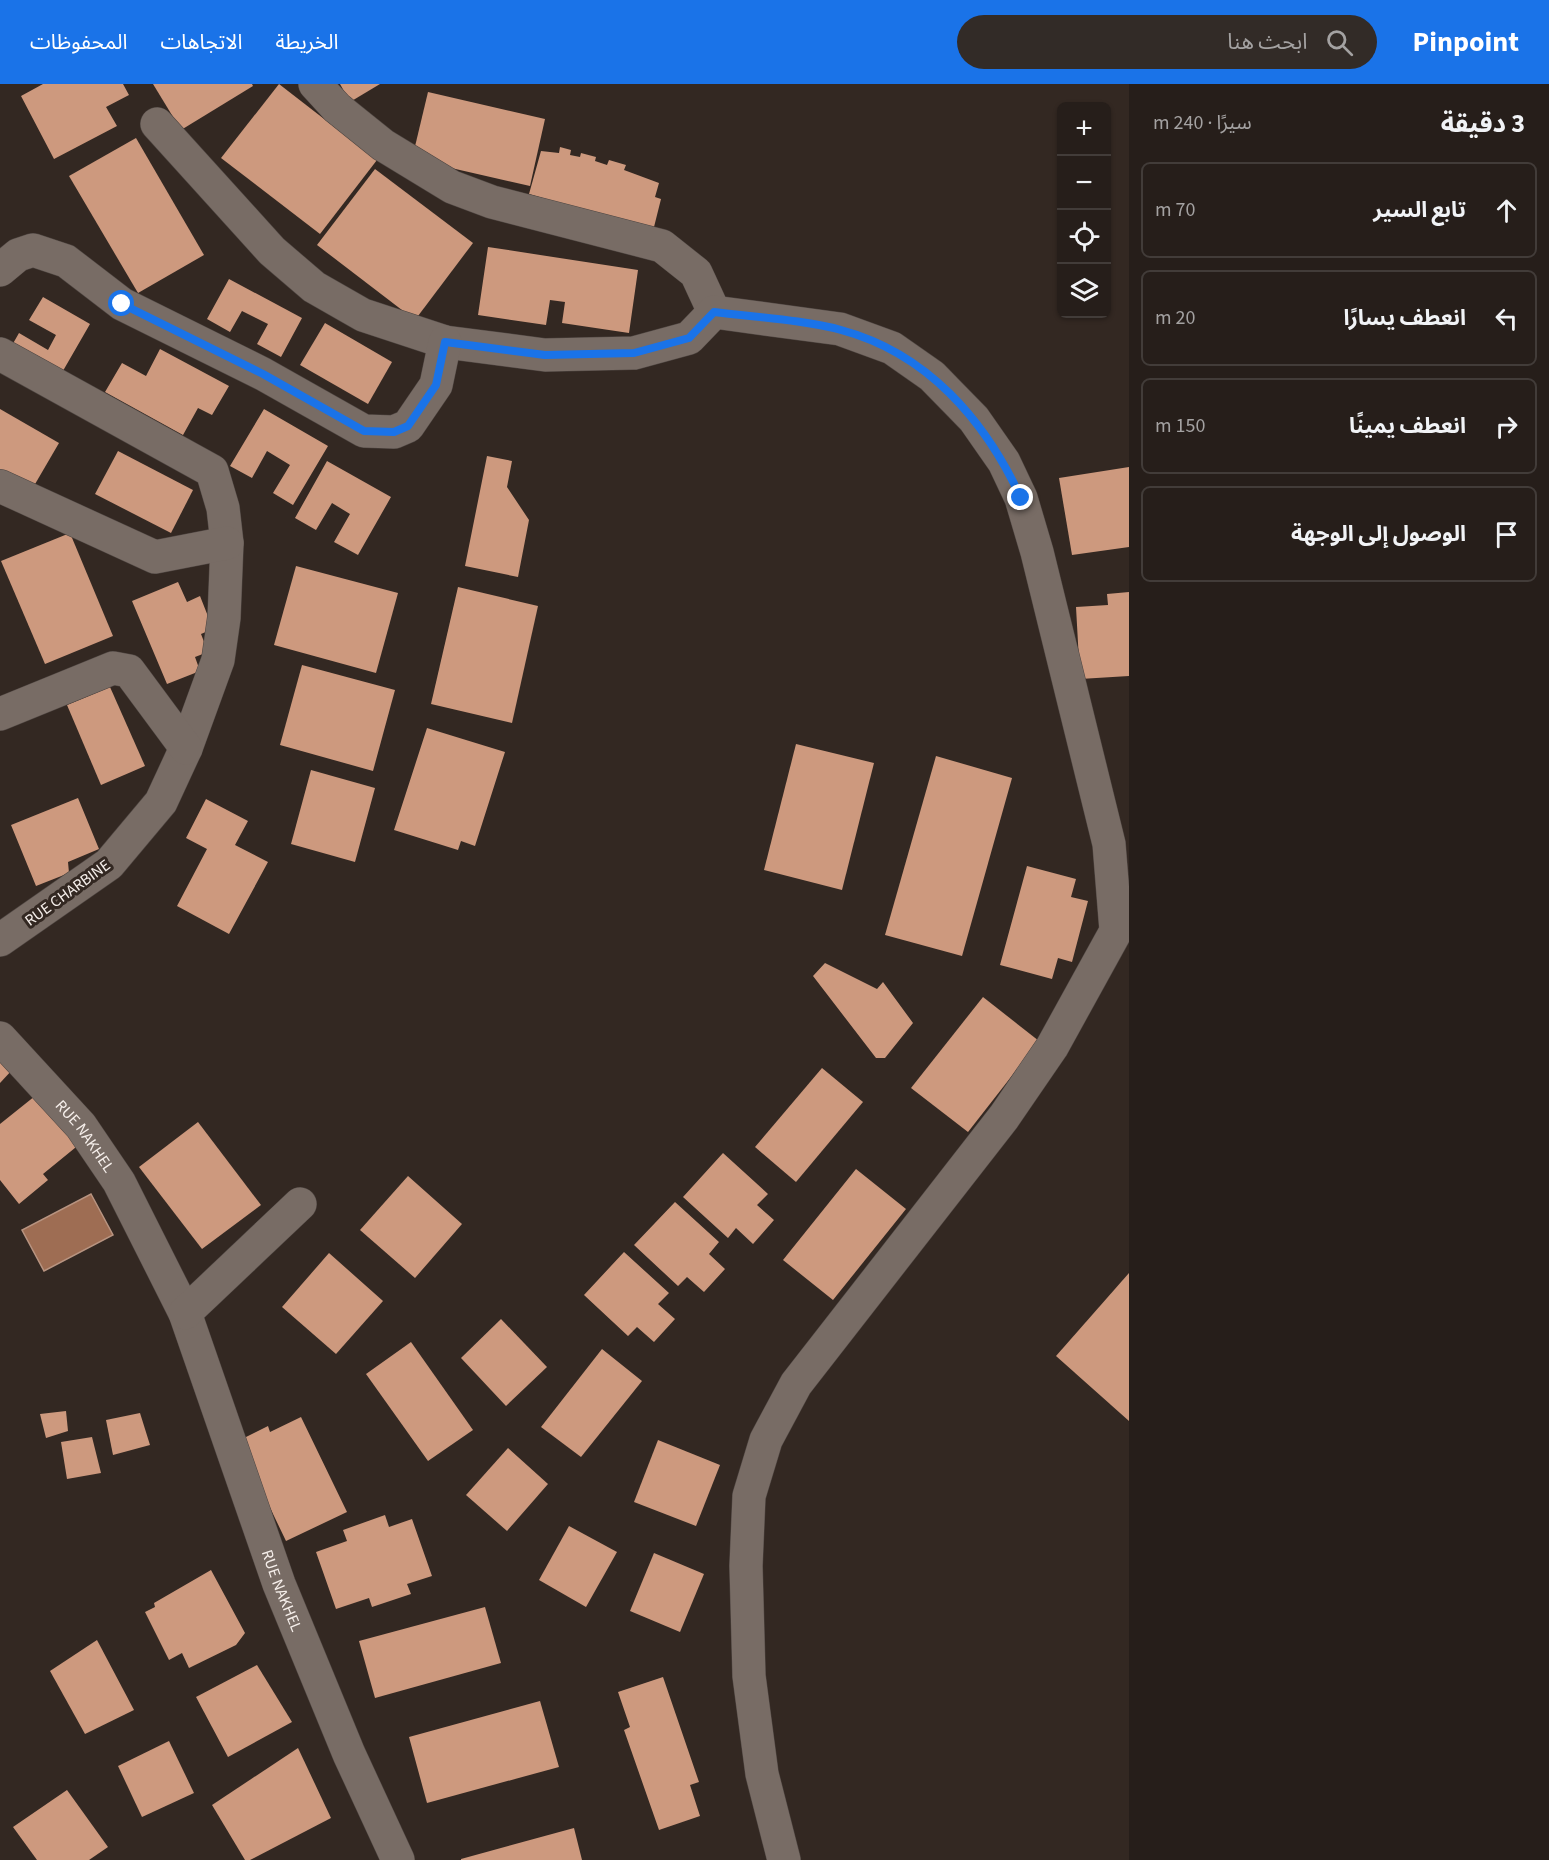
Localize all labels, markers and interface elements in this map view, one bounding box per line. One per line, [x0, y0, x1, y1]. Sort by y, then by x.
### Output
search box [957, 15, 1377, 69]
text: Pinpoint [1413, 22, 1519, 62]
text: ابحث هنا [1227, 26, 1308, 58]
icon: search [1323, 26, 1356, 59]
text: المحفوظات [30, 27, 127, 57]
text: الاتجاهات [160, 27, 242, 57]
text: الخريطة [275, 27, 338, 57]
map controls [1057, 102, 1111, 318]
button: + [1057, 102, 1111, 156]
text: 3 دقيقة [1441, 105, 1525, 142]
text: سيرًا · 240 m [1153, 109, 1252, 137]
button: − [1057, 156, 1111, 210]
text: تابع السير [1373, 194, 1466, 226]
icon: ahead [1490, 194, 1523, 227]
text: 70 m [1155, 196, 1195, 224]
button: locate [1057, 210, 1111, 264]
button: layers [1057, 264, 1111, 318]
route start [108, 290, 134, 316]
text: انعطف يسارًا [1343, 302, 1466, 334]
icon: left [1490, 302, 1523, 335]
text: 20 m [1155, 304, 1195, 332]
text: انعطف يمينًا [1349, 410, 1466, 442]
icon: right [1490, 410, 1523, 443]
text: 150 m [1155, 412, 1205, 440]
route end [1007, 484, 1033, 510]
text: الوصول إلى الوجهة [1291, 518, 1466, 550]
icon: arrive [1490, 518, 1523, 551]
street label: RUE CHARBINE [20, 854, 115, 931]
street label: RUE NAKHEL [50, 1095, 119, 1177]
street label: RUE NAKHEL [256, 1547, 307, 1635]

